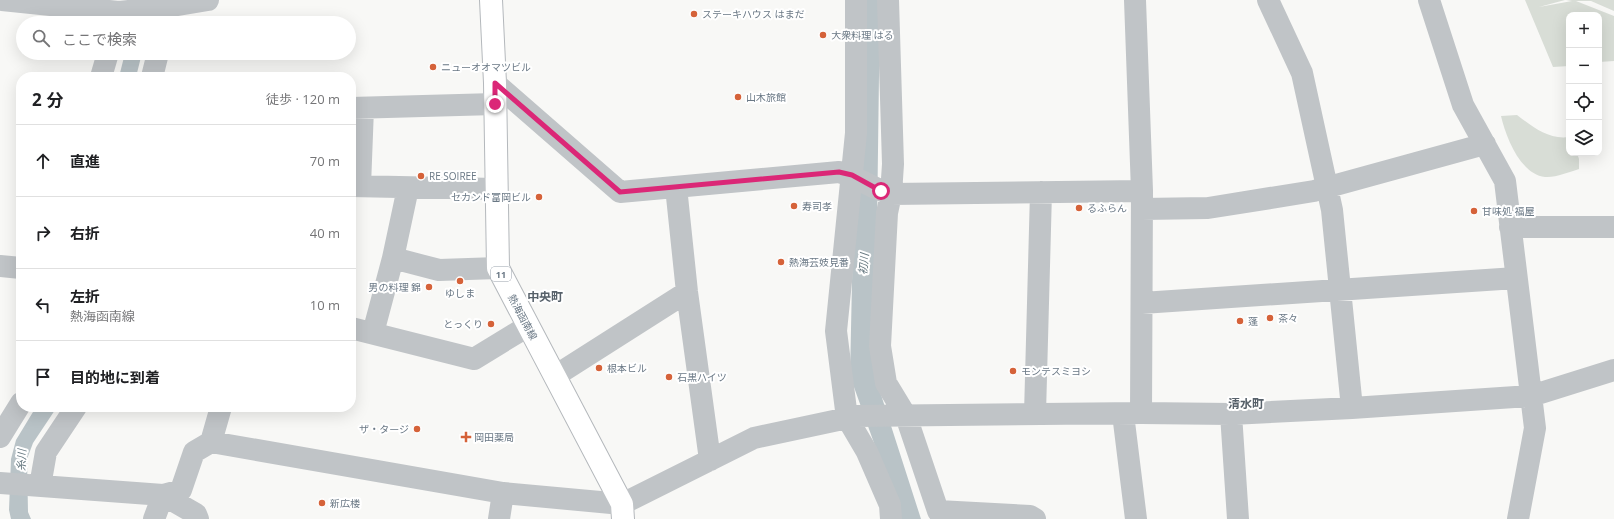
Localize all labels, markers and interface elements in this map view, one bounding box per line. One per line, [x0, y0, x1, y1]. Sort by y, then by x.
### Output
place label: ステーキハウス はまだ [702, 7, 805, 21]
marker: ステーキハウス はまだ [689, 9, 699, 19]
map controls [1566, 12, 1602, 156]
button: + [1566, 12, 1602, 48]
search box [16, 16, 356, 60]
icon: search [30, 27, 52, 49]
place label: 大衆料理 はる [831, 28, 894, 42]
text: ここで検索 [62, 29, 137, 49]
marker: 大衆料理 はる [818, 30, 828, 40]
button: − [1566, 48, 1602, 84]
place label: ニューオオマツビル [441, 60, 531, 74]
marker: ニューオオマツビル [428, 62, 438, 72]
button: locate [1566, 84, 1602, 120]
text: 2 分 [32, 88, 63, 111]
text: 徒歩 · 120 m [266, 90, 340, 108]
place label: 山木旅館 [746, 90, 786, 104]
marker: 山木旅館 [733, 92, 743, 102]
route end [486, 95, 504, 113]
button: layers [1566, 120, 1602, 156]
icon: ahead [32, 150, 54, 172]
text: 直進 [70, 151, 100, 171]
text: 70 m [310, 152, 340, 170]
place label: RE SOIREE [429, 169, 477, 183]
marker: RE SOIREE [416, 171, 426, 181]
route start [872, 182, 890, 200]
place label: セカンド富岡ビル [451, 190, 531, 204]
marker: セカンド富岡ビル [534, 192, 544, 202]
place label: 寿司孝 [802, 199, 832, 213]
marker: 寿司孝 [789, 201, 799, 211]
place label: るふらん [1087, 201, 1127, 215]
marker: るふらん [1074, 203, 1084, 213]
place label: 甘味処 福屋 [1482, 204, 1535, 218]
marker: 甘味処 福屋 [1469, 206, 1479, 216]
icon: right [32, 222, 54, 244]
text: 右折 [70, 223, 100, 243]
text: 40 m [310, 224, 340, 242]
water label: 初川 [855, 251, 872, 276]
place label: 熱海芸妓見番 [789, 255, 849, 269]
marker: 熱海芸妓見番 [776, 257, 786, 267]
road number: 11 [491, 267, 511, 281]
marker: ゆしま [455, 276, 465, 286]
place label: 男の料理 錦 [368, 280, 421, 294]
marker: 男の料理 錦 [424, 282, 434, 292]
text: 左折 [70, 286, 100, 306]
place label: ゆしま [445, 286, 475, 300]
district label: 中央町 [527, 288, 563, 305]
street label: 熱海函南線 [505, 292, 541, 342]
icon: left [32, 294, 54, 316]
text: 10 m [310, 296, 340, 314]
text: 熱海函南線 [70, 307, 135, 325]
place label: 茶々 [1278, 311, 1298, 325]
marker: 茶々 [1265, 313, 1275, 323]
place label: 蓬 [1248, 314, 1258, 328]
marker: 蓬 [1235, 316, 1245, 326]
place label: とっくり [443, 317, 483, 331]
marker: とっくり [486, 319, 496, 329]
place label: 根本ビル [607, 361, 647, 375]
marker: 根本ビル [594, 363, 604, 373]
place label: モンテスミヨシ [1021, 364, 1091, 378]
icon: arrive [32, 366, 54, 388]
marker: モンテスミヨシ [1008, 366, 1018, 376]
text: 目的地に到着 [70, 367, 160, 387]
place label: 石黒ハイツ [677, 370, 727, 384]
marker: 石黒ハイツ [664, 372, 674, 382]
district label: 清水町 [1228, 395, 1264, 412]
place label: ザ・タージ [359, 422, 409, 436]
marker: ザ・タージ [412, 424, 422, 434]
place label: 岡田薬局 [474, 430, 514, 444]
marker: 岡田薬局 [461, 432, 471, 442]
water label: 糸川 [13, 448, 29, 471]
place label: 新広楼 [330, 496, 360, 510]
marker: 新広楼 [317, 498, 327, 508]

